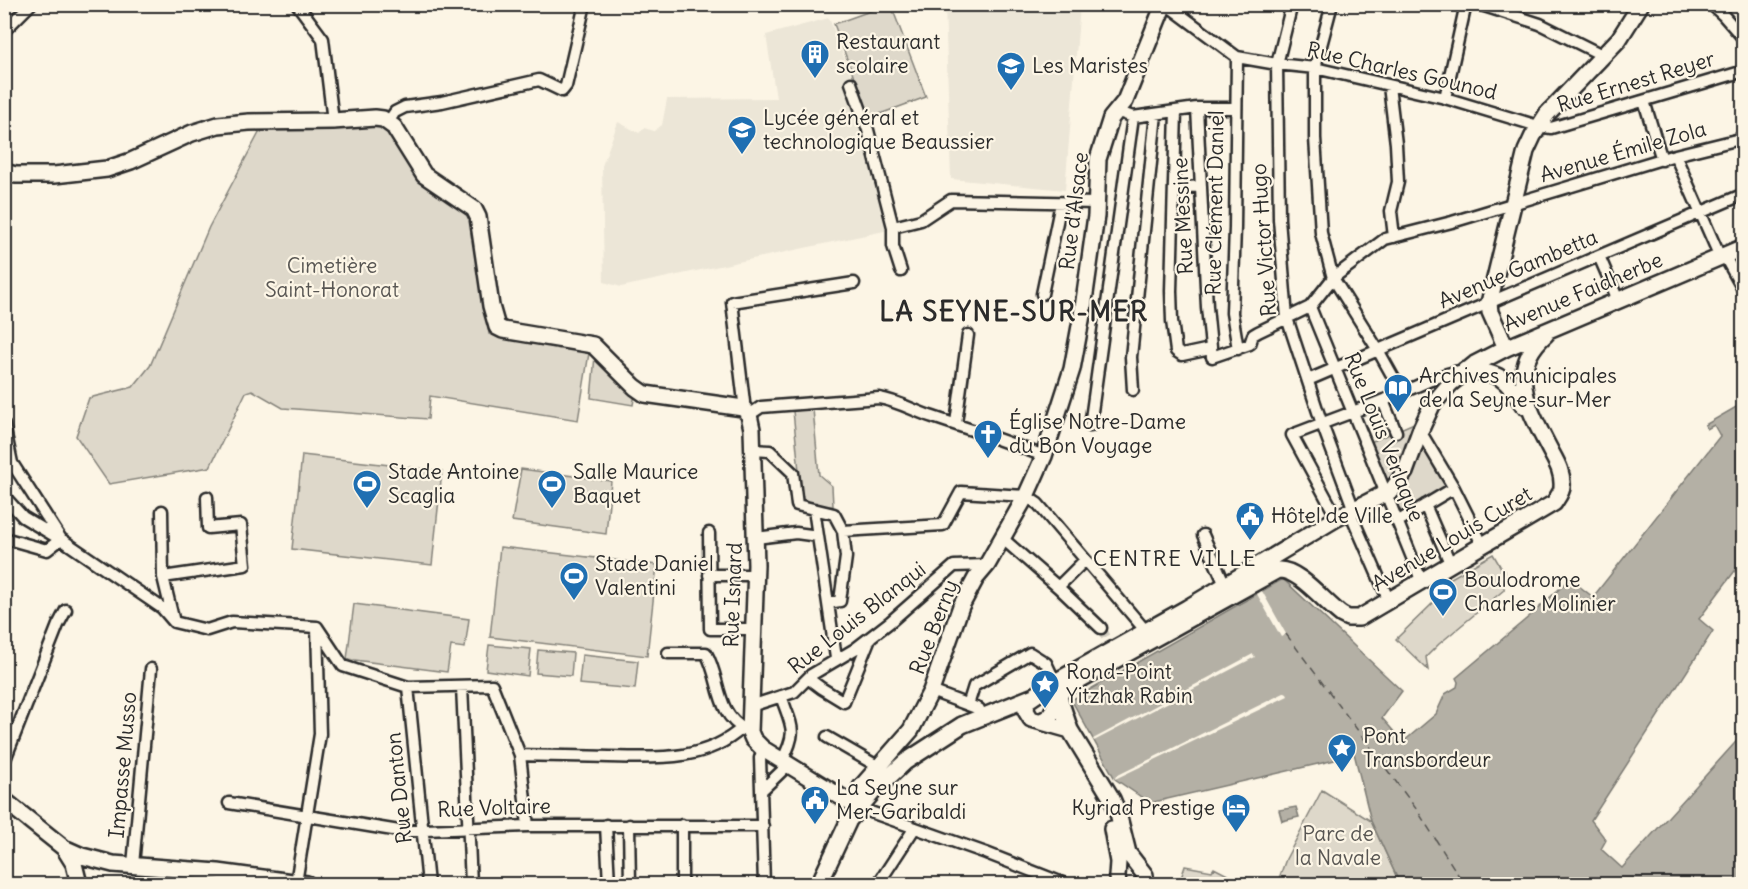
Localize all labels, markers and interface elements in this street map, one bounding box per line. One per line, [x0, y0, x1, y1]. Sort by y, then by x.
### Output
place label: Restaurant scolaire [836, 28, 940, 79]
street label: Rue Charles Gounod [1304, 36, 1500, 106]
building icon: Restaurant scolaire [799, 38, 831, 80]
street label: Rue Ernest Reyer [1554, 45, 1718, 118]
school or university icon: Les Maristes [995, 50, 1027, 92]
place label: Les Maristes [1032, 52, 1148, 79]
place label: Lycée général et technologique Beaussier [763, 104, 994, 155]
street label: Rue Clément Daniel [1199, 110, 1230, 296]
school or university icon: Lycée général et technologique Beaussier [726, 114, 758, 156]
street label: Avenue Émile Zola [1537, 115, 1709, 188]
street label: Rue d'Alsace [1053, 150, 1094, 271]
street label: Rue Messine [1166, 157, 1199, 275]
street label: Rue Victor Hugo [1245, 163, 1282, 318]
street label: Avenue Gambetta [1434, 223, 1601, 314]
street label: Avenue Faidherbe [1499, 246, 1666, 337]
park label: Cimetière Saint-Honorat [265, 252, 399, 303]
district label: LA SEYNE-SUR-MER [879, 294, 1149, 328]
street label: Rue Louis Verlaque [1338, 348, 1431, 525]
place label: Archives municipales de la Seyne-sur-Mer [1419, 362, 1617, 413]
library icon: Archives municipales de la Seyne-sur-Mer [1382, 372, 1414, 414]
place label: Église Notre-Dame du Bon Voyage [1009, 408, 1186, 459]
church icon: Église Notre-Dame du Bon Voyage [972, 418, 1004, 460]
place label: Stade Antoine Scaglia [388, 458, 519, 509]
place label: Salle Maurice Baquet [573, 458, 698, 509]
sports icon: Stade Antoine Scaglia [351, 468, 383, 510]
sports icon: Salle Maurice Baquet [536, 468, 568, 510]
street label: Avenue Louis Curet [1367, 480, 1537, 597]
public building icon: Hôtel de Ville [1234, 500, 1266, 542]
place label: Hôtel de Ville [1271, 502, 1393, 529]
street label: Rue Isnard [717, 542, 748, 648]
district label: CENTRE VILLE [1093, 544, 1257, 572]
place label: Stade Daniel Valentini [595, 550, 714, 601]
street label: Rue Louis Blanqui [782, 555, 931, 680]
sports icon: Stade Daniel Valentini [558, 560, 590, 602]
place label: Boulodrome Charles Molinier [1464, 566, 1616, 617]
street label: Rue Berny [903, 576, 964, 678]
sports icon: Boulodrome Charles Molinier [1427, 576, 1459, 618]
place label: Rond-Point Yitzhak Rabin [1066, 658, 1193, 709]
place icon: Rond-Point Yitzhak Rabin [1029, 668, 1061, 710]
street label: Impasse Musso [103, 691, 142, 839]
place label: Pont Transbordeur [1363, 722, 1491, 773]
street label: Rue Danton [379, 731, 418, 845]
place icon: Pont Transbordeur [1326, 732, 1358, 774]
place label: La Seyne sur Mer-Garibaldi [836, 774, 966, 825]
public building icon: La Seyne sur Mer-Garibaldi [799, 784, 831, 826]
street label: Rue Voltaire [437, 792, 551, 823]
hotel icon: Kyriad Prestige [1220, 792, 1252, 834]
place label: Kyriad Prestige [1072, 794, 1215, 821]
park label: Parc de la Navale [1295, 820, 1381, 871]

